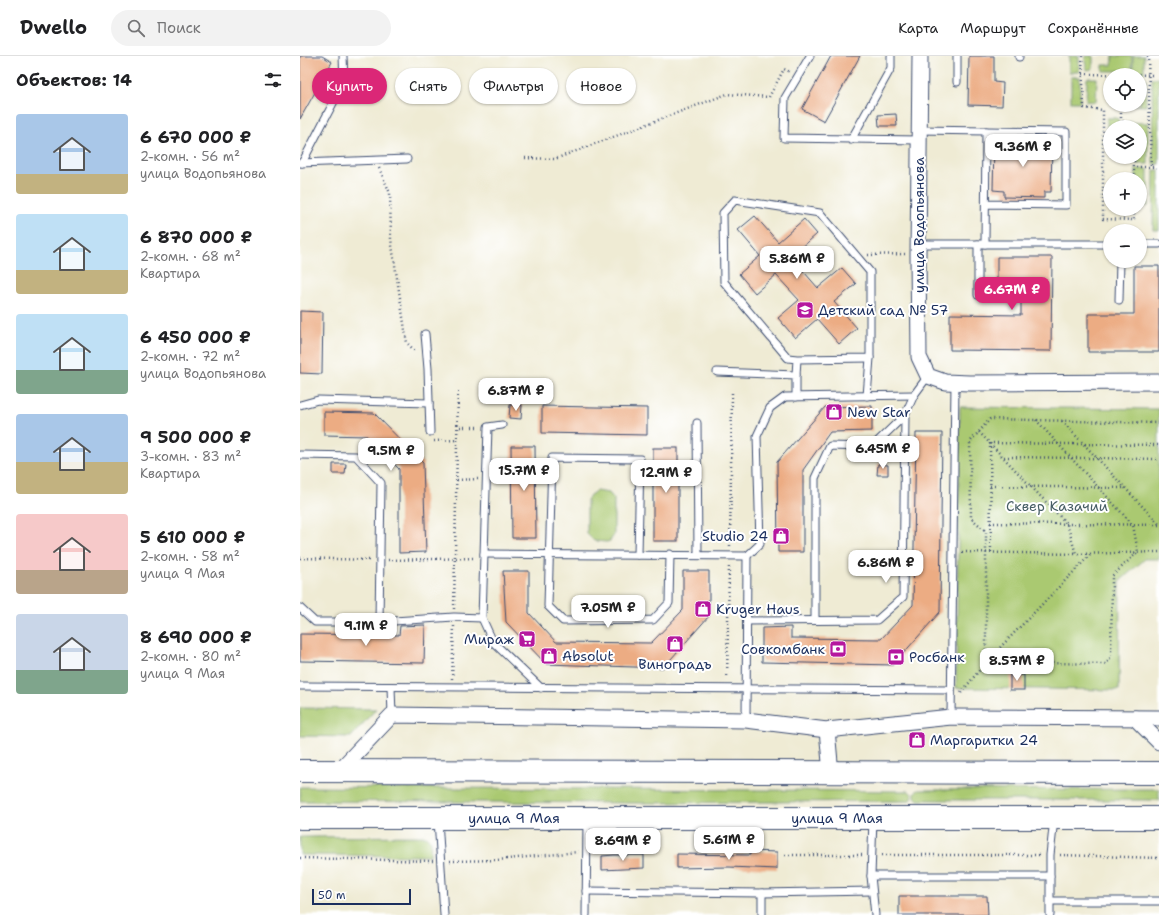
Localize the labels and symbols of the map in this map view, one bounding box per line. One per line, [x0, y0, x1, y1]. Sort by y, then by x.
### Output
pin: 9.36M ₽ [986, 134, 1060, 168]
street label: улица Водопьянова [910, 157, 928, 293]
pin: 5.86M ₽ [760, 246, 834, 280]
pin: 6.67M ₽ [975, 277, 1049, 311]
school or university icon: Детский сад № 57 [795, 300, 815, 320]
place label: Детский сад № 57 [818, 301, 948, 319]
pin: 6.87M ₽ [479, 378, 553, 412]
shop icon: New Star [824, 402, 844, 422]
place label: New Star [847, 403, 911, 421]
pin: 6.45M ₽ [846, 436, 920, 470]
pin: 9.5M ₽ [358, 438, 424, 472]
pin: 15.7M ₽ [487, 458, 561, 492]
pin: 12.9M ₽ [629, 460, 703, 494]
park label: Сквер Казачий [1006, 497, 1108, 515]
shop icon: Studio 24 [771, 526, 791, 546]
place label: Studio 24 [702, 527, 768, 545]
pin: 6.86M ₽ [849, 550, 923, 584]
pin: 7.05M ₽ [571, 595, 645, 629]
shop icon: Kruger Haus [693, 599, 713, 619]
place label: Kruger Haus [716, 600, 800, 618]
pin: 9.1M ₽ [333, 613, 399, 647]
supermarket icon: Мираж [517, 629, 537, 649]
place label: Мираж [464, 630, 515, 648]
shop icon: Виноградъ [665, 634, 685, 654]
bank icon: Совкомбанк [828, 639, 848, 659]
place label: Совкомбанк [741, 640, 826, 658]
shop icon: Absolut [539, 646, 559, 666]
place label: Absolut [562, 647, 614, 665]
bank icon: Росбанк [886, 647, 906, 667]
place label: Росбанк [909, 648, 965, 666]
pin: 8.57M ₽ [980, 648, 1054, 682]
place label: Виноградъ [638, 655, 712, 673]
shop icon: Маргаритки 24 [907, 730, 927, 750]
place label: Маргаритки 24 [930, 731, 1038, 749]
street label: улица 9 Мая [468, 809, 560, 827]
street label: улица 9 Мая [791, 809, 883, 827]
pin: 5.61M ₽ [692, 827, 766, 861]
pin: 8.69M ₽ [586, 828, 660, 862]
scale bar [312, 887, 411, 906]

